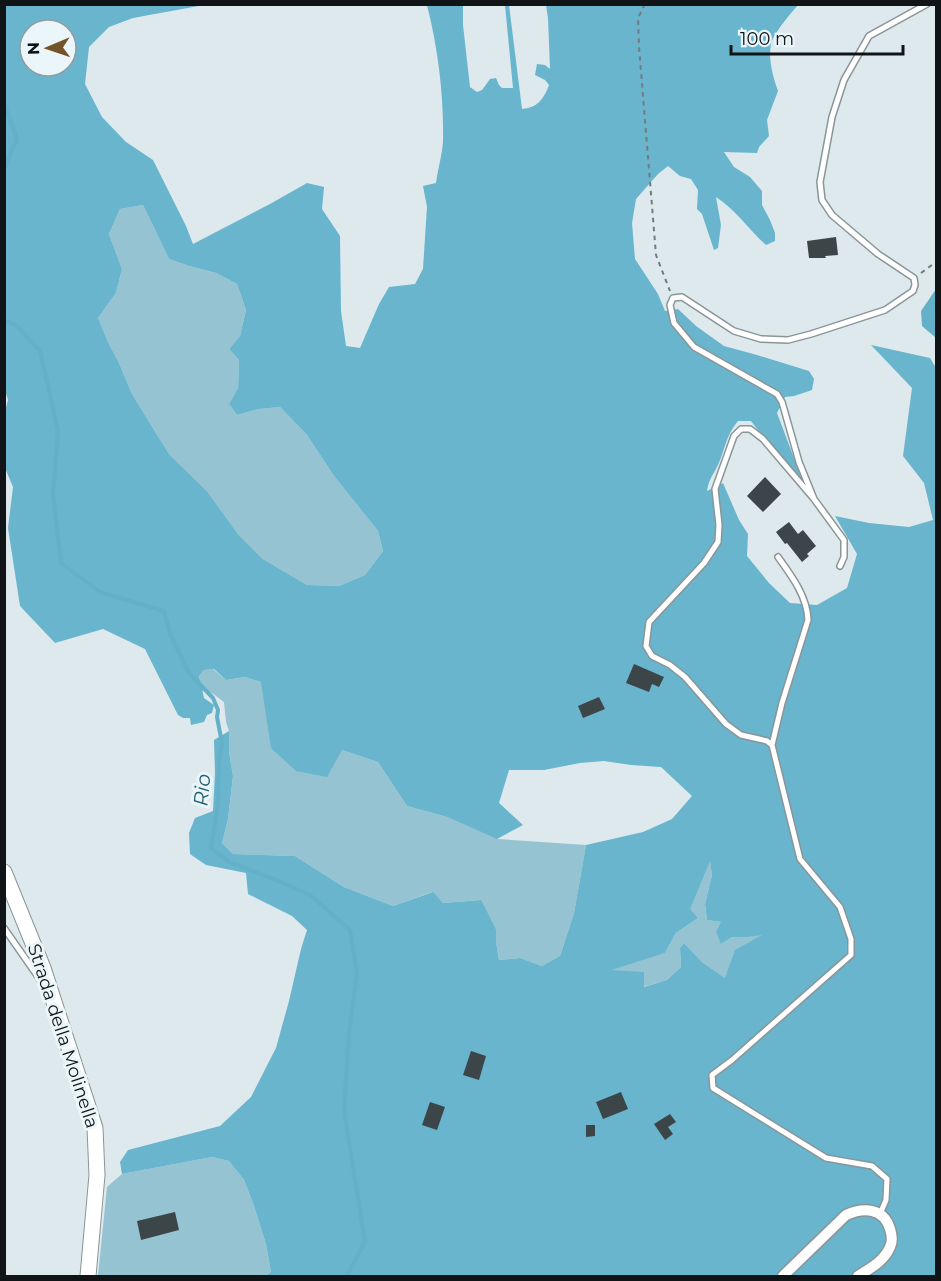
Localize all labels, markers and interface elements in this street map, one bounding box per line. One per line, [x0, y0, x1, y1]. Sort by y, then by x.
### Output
north arrow [18, 18, 78, 78]
scale bar [731, 18, 904, 56]
text: 100 m [740, 28, 794, 50]
text: N [24, 42, 43, 55]
water label: Rio [188, 773, 216, 807]
street label: Strada della Molinella [23, 941, 103, 1131]

